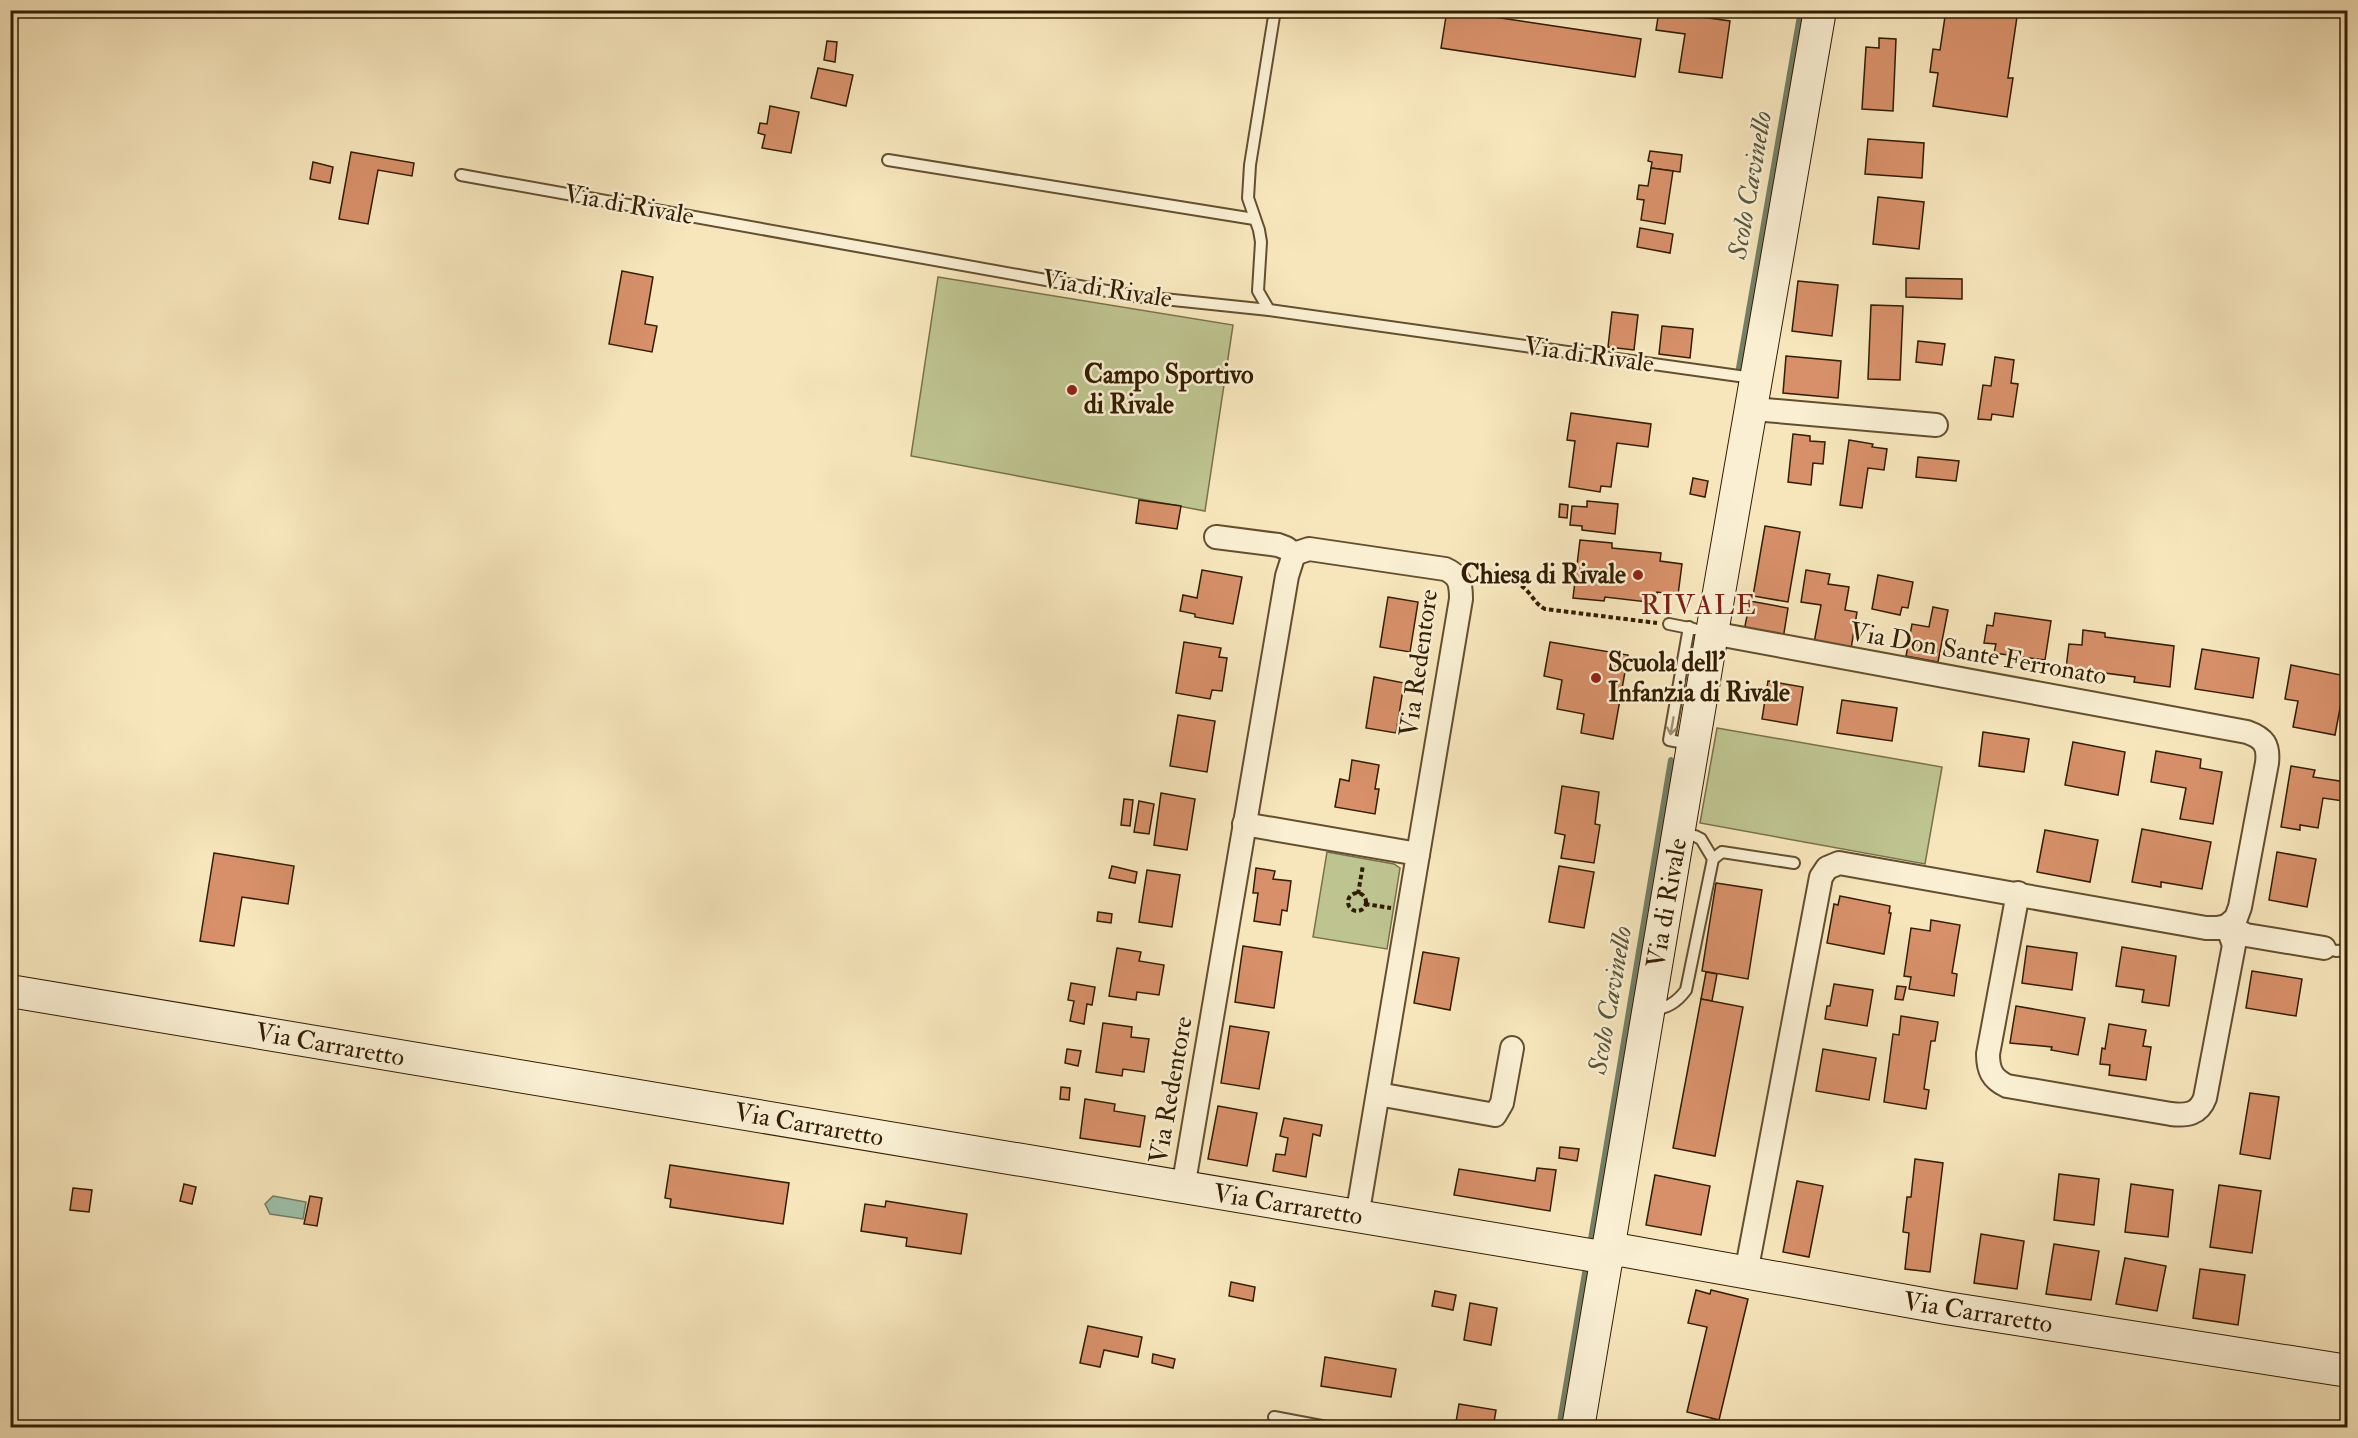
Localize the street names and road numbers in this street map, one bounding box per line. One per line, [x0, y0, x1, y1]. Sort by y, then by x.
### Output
street label: Via di Rivale [562, 178, 697, 232]
street label: Via di Rivale [1040, 263, 1174, 315]
street label: Via di Rivale [1522, 330, 1656, 380]
street label: Via Redentore [1393, 587, 1445, 739]
street label: Via Don Sante Ferronato [1847, 616, 2109, 692]
street label: Via di Rivale [1640, 835, 1694, 970]
street label: Via Redentore [1142, 1014, 1200, 1166]
street label: Via Carraretto [253, 1016, 407, 1074]
street label: Via Carraretto [732, 1096, 886, 1154]
street label: Via Carraretto [1211, 1177, 1365, 1233]
street label: Via Carraretto [1901, 1285, 2055, 1341]

